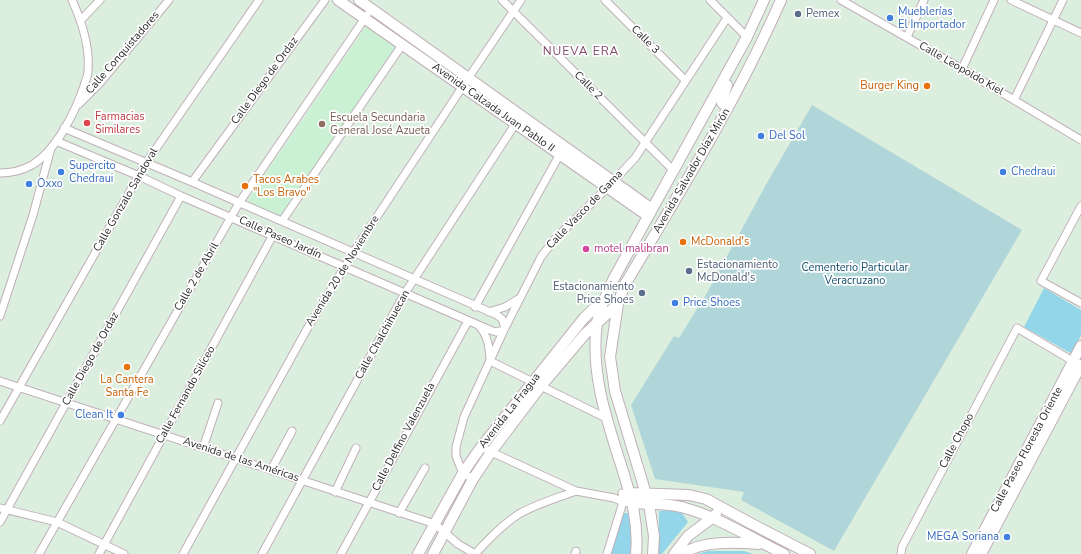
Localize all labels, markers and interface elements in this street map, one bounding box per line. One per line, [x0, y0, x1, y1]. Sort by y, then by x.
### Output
place label: Mueblerías El Importador [898, 5, 966, 31]
place label: Pemex [806, 7, 840, 21]
street label: Calle Conquistadores [84, 9, 162, 97]
marker: Pemex [793, 9, 803, 19]
marker: Mueblerías El Importador [885, 13, 895, 23]
street label: Calle 3 [628, 23, 662, 57]
street label: Calle Diego de Ordaz [229, 35, 301, 127]
street label: Calle Leopoldo Kiel [916, 39, 1006, 99]
district label: NUEVA ERA [543, 45, 619, 59]
street label: Avenida Calzada Juan Pablo II [429, 61, 557, 155]
street label: Calle 2 [571, 69, 605, 103]
place label: Burger King [860, 79, 919, 93]
marker: Burger King [922, 81, 932, 91]
street label: Avenida Salvador Díaz Mirón [651, 106, 733, 236]
place label: Farmacias Similares [95, 110, 145, 136]
place label: Escuela Secundaria General José Azueta [330, 111, 430, 137]
marker: Farmacias Similares [82, 118, 92, 128]
marker: Escuela Secundaria General José Azueta [317, 119, 327, 129]
place label: Del Sol [769, 129, 805, 143]
marker: Del Sol [756, 131, 766, 141]
street label: Calle Gonzalo Sandoval [91, 146, 161, 254]
place label: Supercito Chedraui [69, 159, 116, 185]
place label: Chedraui [1011, 165, 1055, 179]
marker: Supercito Chedraui [56, 167, 66, 177]
marker: Chedraui [998, 167, 1008, 177]
street label: Calle Vasco de Gama [544, 168, 626, 252]
place label: Tacos Arabes "Los Bravo" [253, 173, 319, 199]
place label: Oxxo [37, 177, 63, 191]
marker: Oxxo [24, 179, 34, 189]
marker: Tacos Arabes "Los Bravo" [240, 181, 250, 191]
street label: Avenida 20 de Noviembre [304, 213, 382, 329]
street label: Calle Paseo Jardín [237, 214, 323, 262]
place label: McDonald's [691, 235, 749, 249]
marker: McDonald's [678, 237, 688, 247]
street label: Calle 2 de Abril [172, 240, 222, 314]
place label: motel malibran [594, 242, 669, 256]
marker: motel malibran [581, 244, 591, 254]
place label: Estacionamiento McDonald's [697, 258, 778, 284]
park label: Cementerio Particular Veracruzano [802, 261, 908, 287]
marker: Estacionamiento McDonald's [684, 266, 694, 276]
place label: Estacionamiento Price Shoes [553, 280, 634, 306]
street label: Calle Chalchihuecan [353, 288, 413, 382]
marker: Estacionamiento Price Shoes [637, 288, 647, 298]
place label: Price Shoes [683, 296, 740, 310]
marker: Price Shoes [670, 298, 680, 308]
street label: Calle Diego de Ordaz [60, 310, 122, 408]
street label: Calle Fernando Silíceo [154, 344, 218, 446]
marker: La Cantera Santa Fe [122, 362, 132, 372]
street label: Avenida La Fragua [477, 371, 543, 451]
place label: La Cantera Santa Fe [100, 373, 154, 399]
street label: Calle Delfino Valenzuela [370, 380, 438, 494]
street label: Calle Paseo Floresta Oriente [988, 385, 1066, 515]
place label: Clean It [75, 408, 113, 422]
marker: Clean It [116, 410, 126, 420]
street label: Calle Chopo [937, 411, 977, 471]
street label: Avenida de las Américas [181, 435, 301, 485]
place label: MEGA Soriana [927, 530, 999, 544]
marker: MEGA Soriana [1002, 532, 1012, 542]

